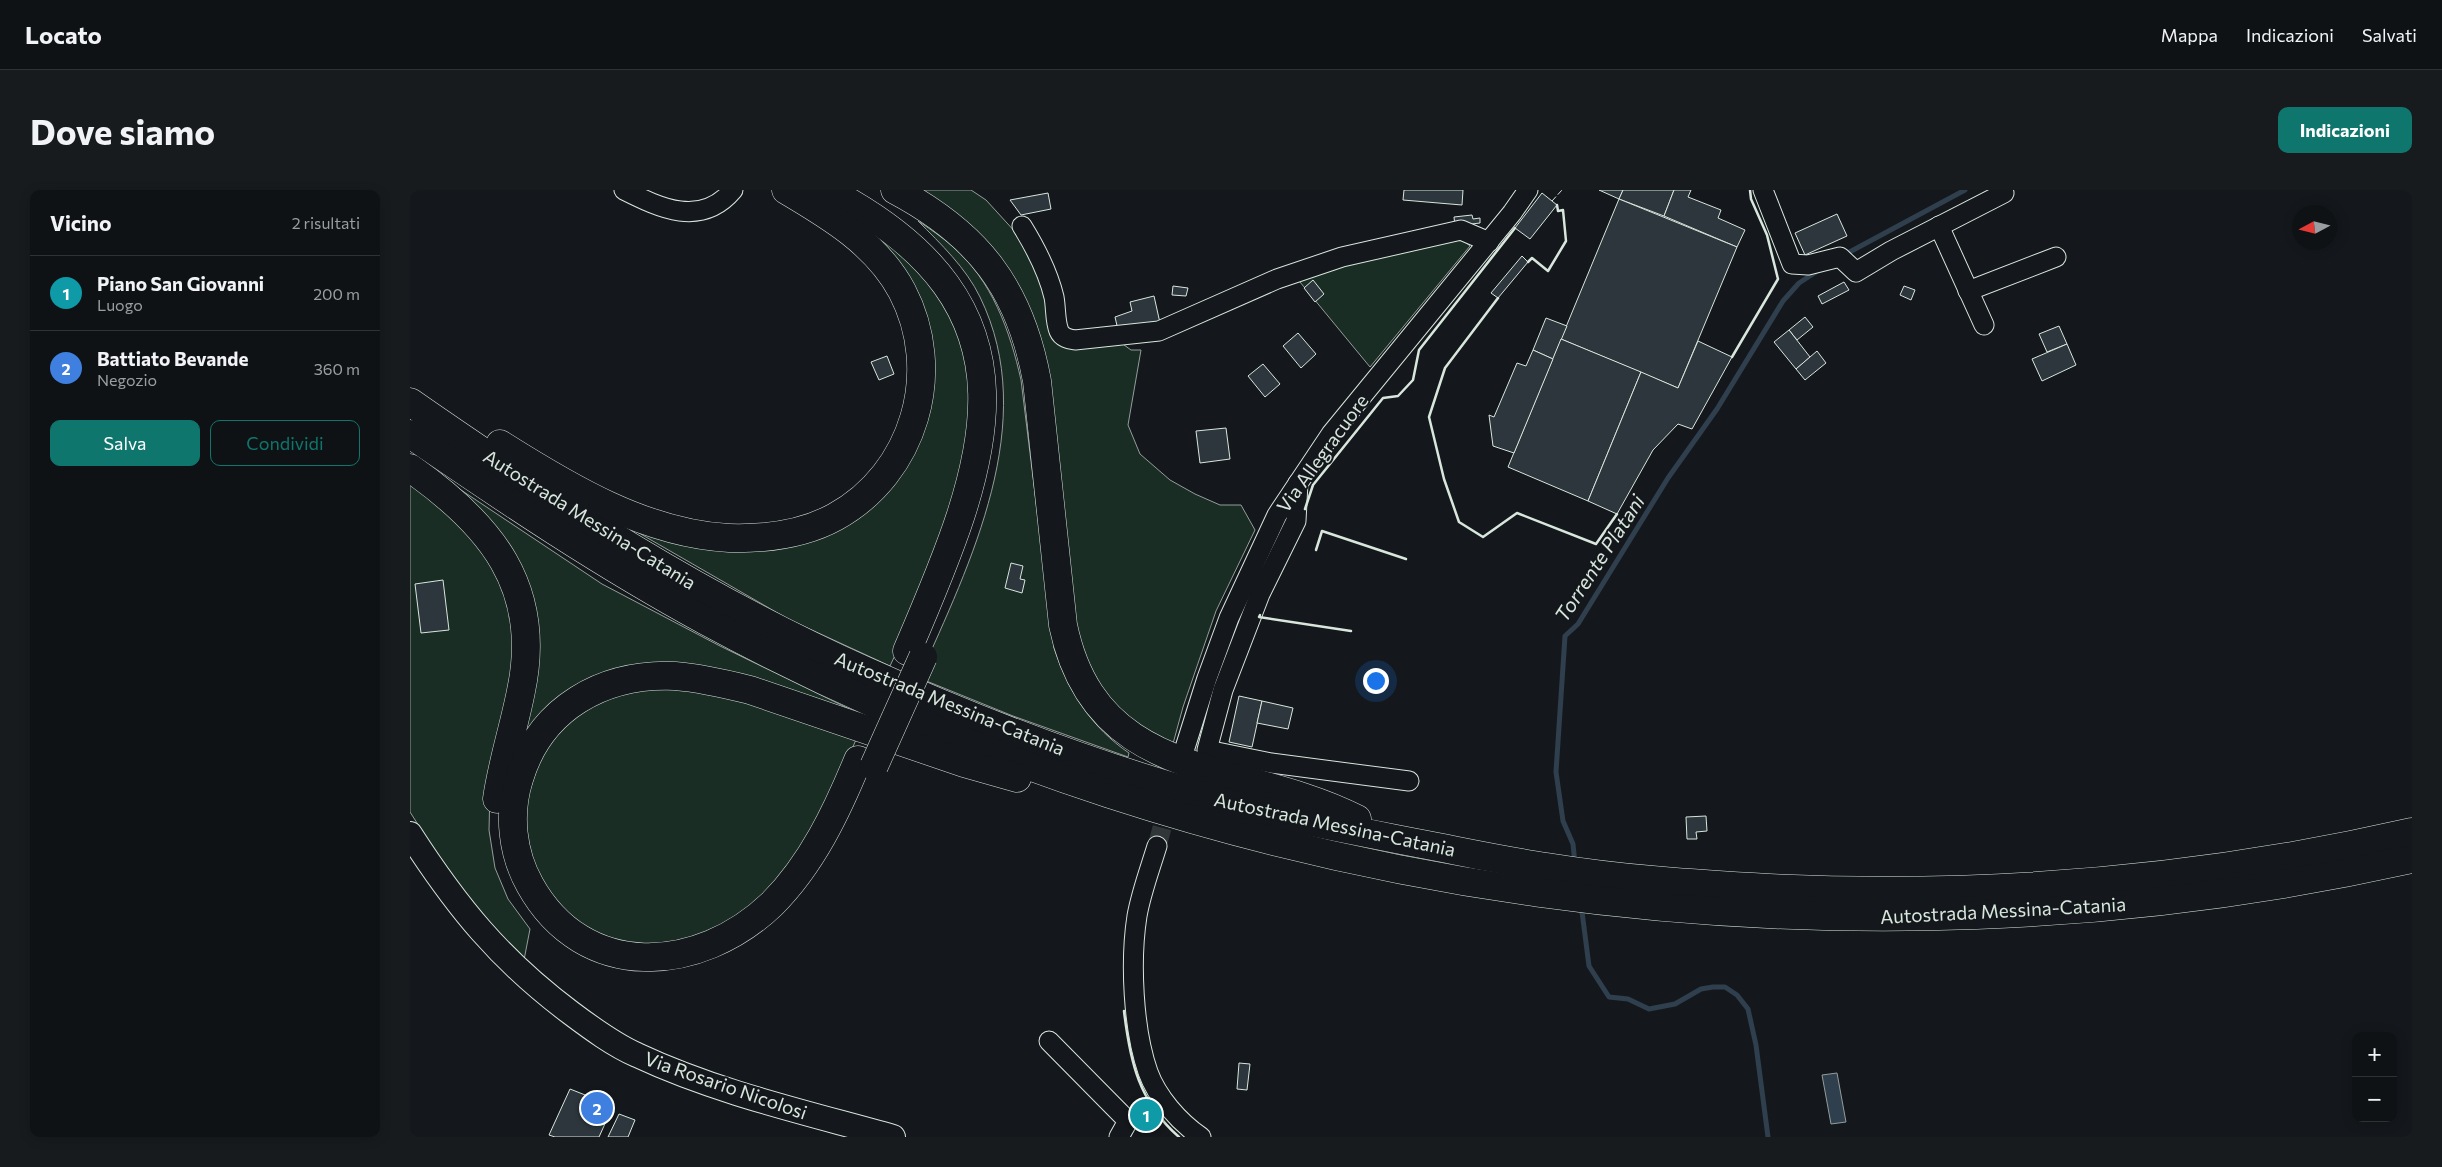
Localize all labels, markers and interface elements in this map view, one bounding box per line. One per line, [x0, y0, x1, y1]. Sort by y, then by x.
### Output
text: Locato [25, 20, 102, 49]
text: Mappa [2161, 24, 2218, 46]
text: Indicazioni [2246, 24, 2334, 46]
text: Salvati [2362, 24, 2417, 46]
button: Indicazioni [2278, 107, 2412, 153]
text: Dove siamo [30, 109, 215, 152]
north arrow [2292, 205, 2337, 250]
text: Vicino [50, 210, 111, 235]
text: 2 risultati [292, 213, 360, 232]
text: Piano San Giovanni [97, 272, 264, 295]
text: 1 [62, 284, 70, 303]
text: 200 m [313, 284, 360, 303]
text: Luogo [97, 295, 143, 314]
text: Battiato Bevande [97, 347, 248, 370]
text: 2 [61, 359, 71, 378]
text: 360 m [314, 359, 360, 378]
text: Negozio [97, 370, 157, 389]
street label: Via Allegracuore [1271, 389, 1373, 517]
button: Salva [50, 420, 200, 466]
button: Condividi [210, 420, 360, 466]
street label: Autostrada Messina-Catania [480, 444, 700, 594]
water label: Torrente Platani [1549, 489, 1649, 626]
street label: Autostrada Messina-Catania [832, 646, 1068, 760]
your location [1363, 668, 1389, 694]
street label: Autostrada Messina-Catania [1212, 787, 1458, 861]
street label: Autostrada Messina-Catania [1879, 892, 2127, 928]
map controls [2352, 1032, 2397, 1122]
button: + [2352, 1032, 2397, 1077]
street label: Via Rosario Nicolosi [642, 1046, 810, 1124]
button: − [2352, 1077, 2397, 1122]
pin: 2 [581, 1089, 613, 1127]
pin: 1 [1130, 1096, 1162, 1134]

